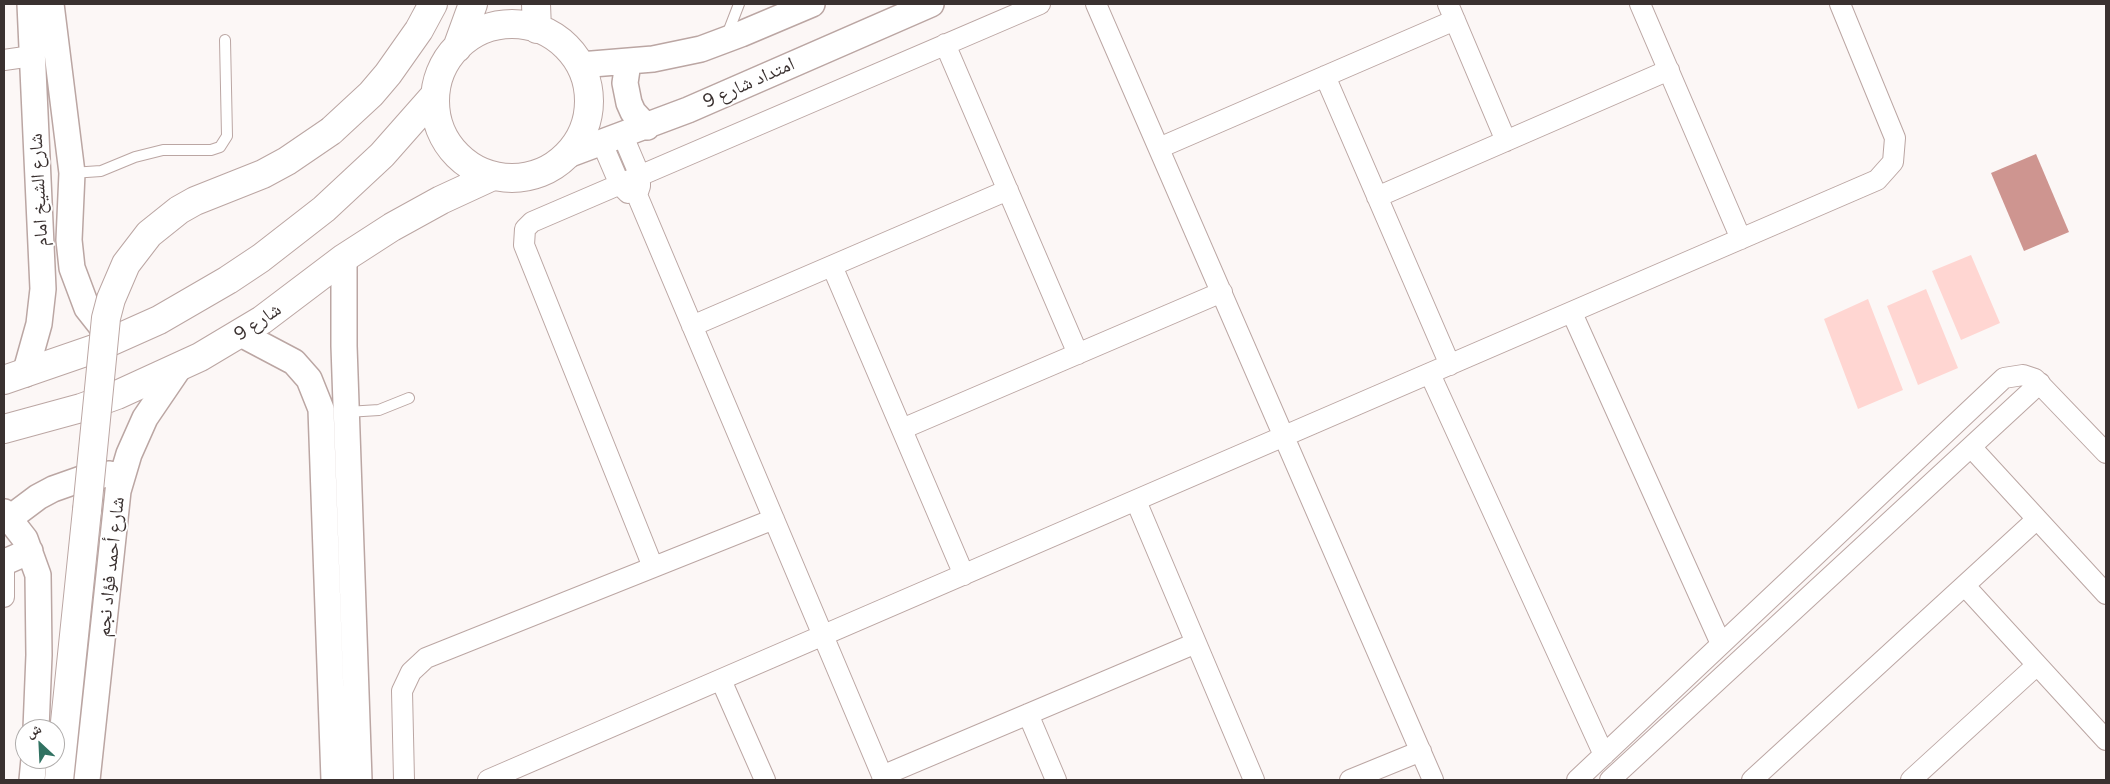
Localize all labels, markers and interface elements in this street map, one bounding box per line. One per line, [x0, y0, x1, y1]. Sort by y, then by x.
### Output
street label: امتداد شارع 9 [700, 53, 798, 113]
street label: شارع الشيخ امام [25, 133, 53, 247]
street label: شارع 9 [230, 298, 286, 346]
street label: شارع أحمد فؤاد نجم [92, 496, 130, 638]
north arrow [15, 719, 65, 769]
text: ش [24, 720, 44, 742]

